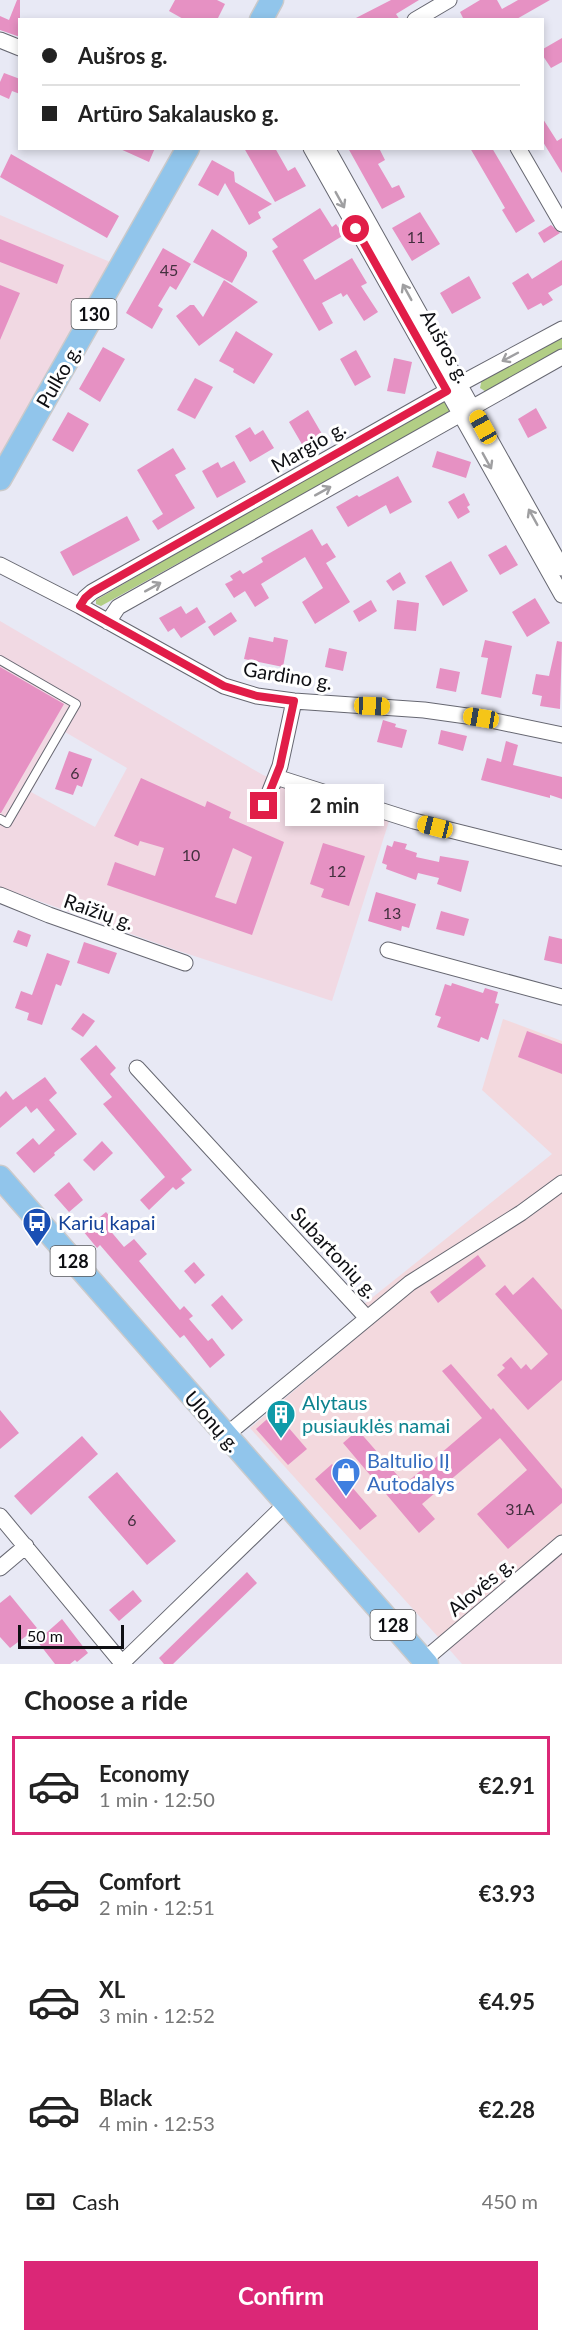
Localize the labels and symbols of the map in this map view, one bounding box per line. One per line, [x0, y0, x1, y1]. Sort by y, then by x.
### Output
one-way arrow [335, 190, 346, 208]
route start [342, 215, 369, 242]
house number: 11 [407, 227, 425, 246]
house number: 45 [160, 260, 178, 279]
one-way arrow [401, 284, 413, 301]
road number: 130 [72, 299, 116, 329]
street label: Aušros g. [416, 305, 476, 387]
street label: Pulko g. [30, 340, 86, 412]
one-way arrow [502, 352, 520, 363]
car [466, 407, 500, 447]
street label: Margio g. [266, 415, 350, 477]
one-way arrow [481, 452, 493, 469]
one-way arrow [314, 485, 331, 497]
one-way arrow [527, 509, 539, 526]
one-way arrow [144, 581, 161, 593]
street label: Gardino g. [242, 656, 334, 694]
car [354, 696, 390, 716]
car [462, 706, 500, 730]
house number: 6 [70, 763, 80, 782]
callout: 2 min [285, 785, 384, 827]
route end [250, 792, 277, 819]
car [415, 814, 455, 840]
house number: 10 [182, 845, 200, 864]
house number: 12 [328, 861, 346, 880]
street label: Raižių g. [61, 888, 137, 934]
house number: 13 [383, 903, 401, 922]
street label: Subartonių g. [287, 1201, 383, 1303]
bus stop icon: Karių kapai [21, 1206, 53, 1248]
place label: Karių kapai [58, 1210, 156, 1234]
road number: 128 [50, 1246, 96, 1276]
street label: Ulonų g. [180, 1386, 246, 1456]
place label: Alytaus pusiauklės namai [302, 1390, 450, 1437]
building icon: Alytaus pusiauklės namai [265, 1398, 297, 1440]
place label: Baltulio IĮ Autodalys [367, 1448, 455, 1495]
shop icon: Baltulio IĮ Autodalys [330, 1456, 362, 1498]
house number: 31A [505, 1499, 535, 1518]
house number: 6 [127, 1510, 137, 1529]
street label: Alovės g. [442, 1551, 518, 1621]
road number: 128 [370, 1610, 416, 1640]
scale bar [18, 1622, 124, 1650]

